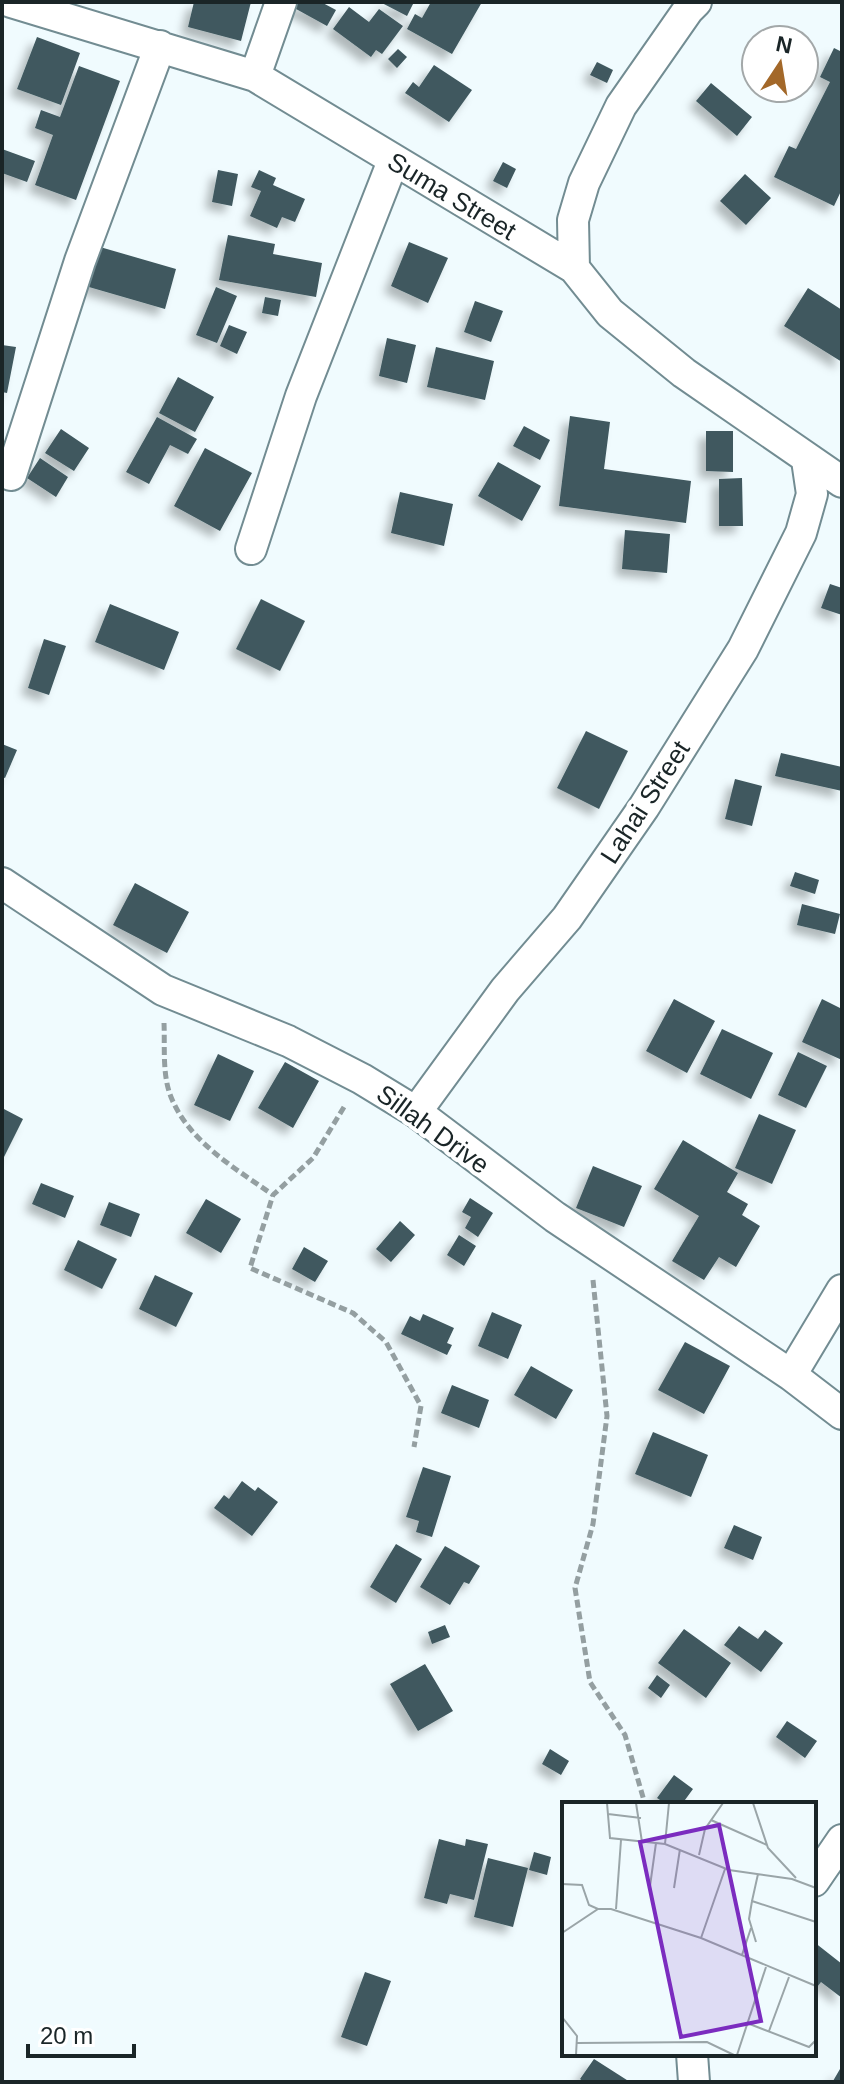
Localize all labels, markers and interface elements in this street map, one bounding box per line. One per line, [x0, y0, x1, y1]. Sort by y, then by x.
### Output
north arrow [740, 24, 820, 104]
text: N [774, 31, 794, 59]
street label: Suma Street [382, 146, 522, 246]
street label: Lahai Street [594, 734, 696, 869]
street label: Sillah Drive [371, 1078, 495, 1180]
inset map [562, 1802, 816, 2056]
scale bar [28, 2008, 134, 2058]
text: 20 m [40, 2022, 93, 2049]

